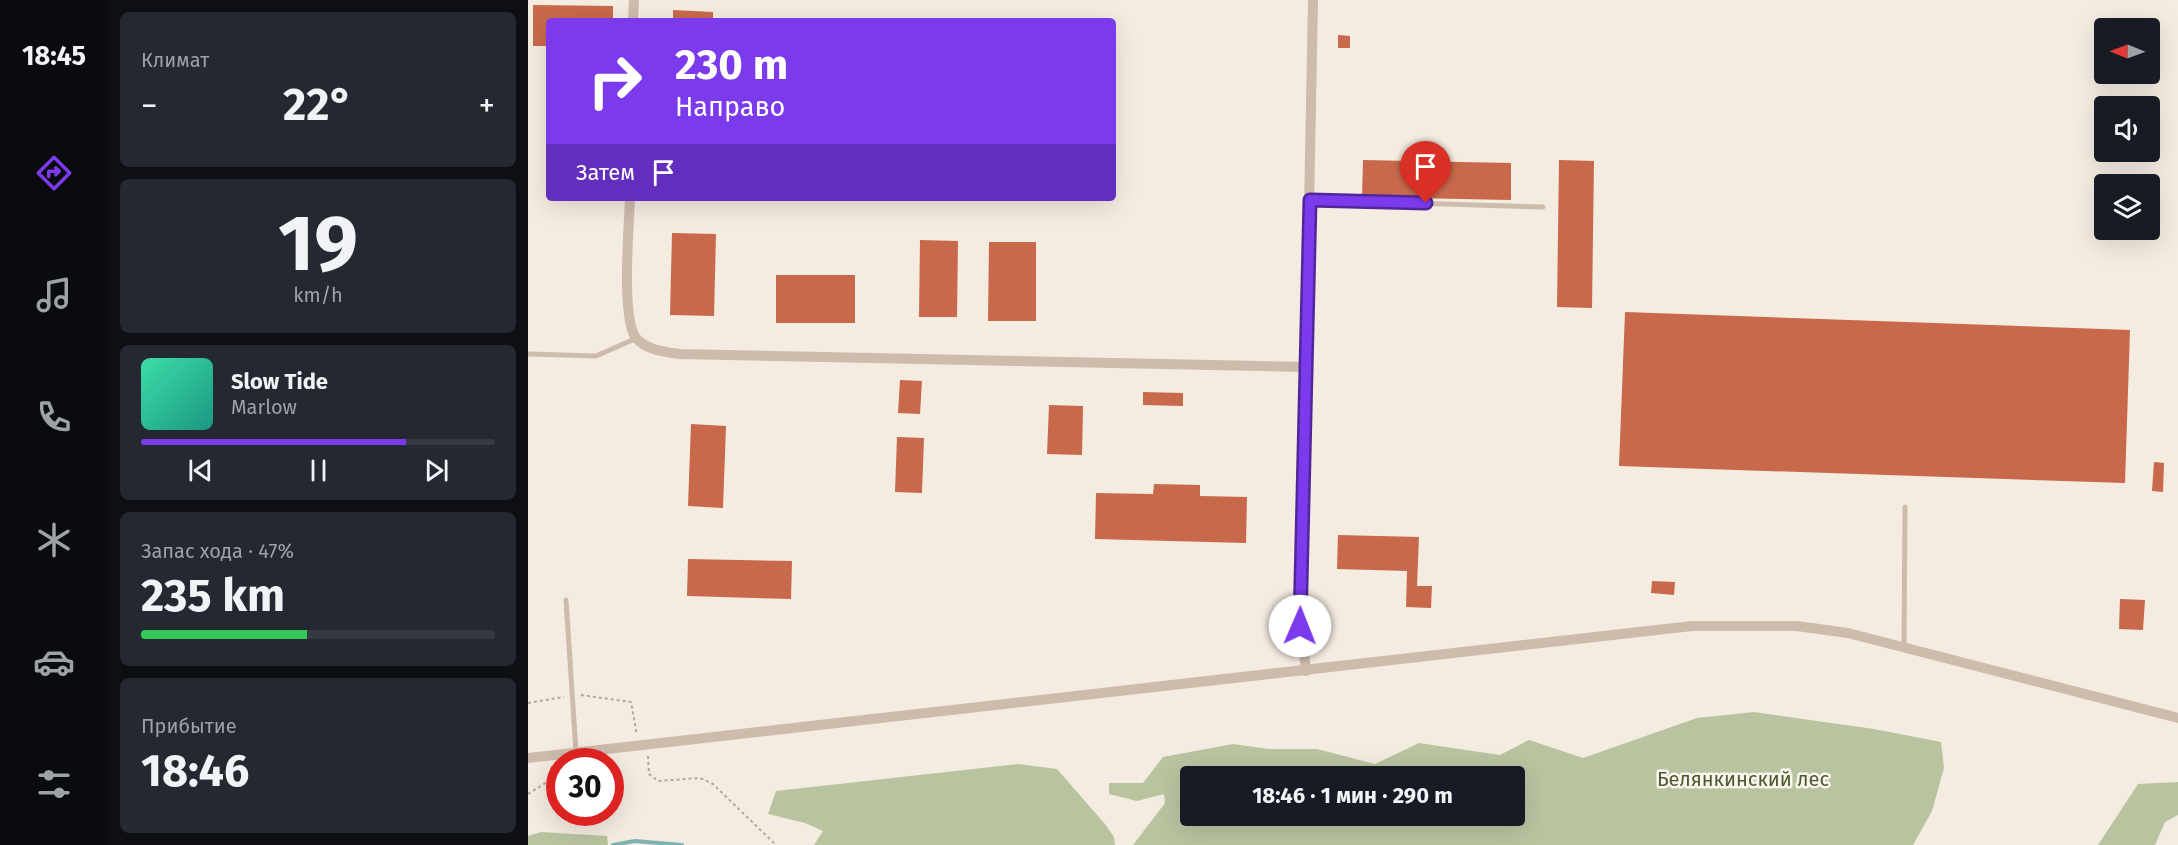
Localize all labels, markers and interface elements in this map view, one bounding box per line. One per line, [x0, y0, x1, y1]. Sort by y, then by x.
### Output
north arrow [2094, 18, 2160, 84]
map controls [2094, 18, 2160, 240]
text: 18:45 [22, 40, 86, 72]
text: 230 m [675, 40, 788, 90]
icon: right [576, 42, 654, 120]
text: Климат [141, 48, 209, 72]
text: 22° [283, 78, 353, 132]
text: − [141, 86, 158, 126]
text: + [479, 86, 495, 126]
text: Направо [675, 91, 785, 123]
button: sound [2094, 96, 2160, 162]
pin [1400, 141, 1451, 203]
icon: arrive [1409, 150, 1442, 183]
icon: directions [33, 152, 75, 194]
icon: arrive [647, 156, 680, 189]
text: Затем [576, 159, 635, 186]
button: layers [2094, 174, 2160, 240]
text: 19 [278, 197, 358, 291]
icon: music [33, 274, 75, 316]
text: km/h [293, 283, 343, 307]
text: Slow Tide [231, 368, 328, 395]
text: Marlow [231, 395, 297, 419]
icon: phone [33, 396, 75, 438]
icon: previous [184, 454, 217, 487]
icon: pause [302, 454, 335, 487]
icon: next [420, 454, 453, 487]
icon: climate [33, 519, 75, 561]
text: Запас хода · 47% [141, 539, 294, 563]
text: 235 km [141, 569, 285, 623]
position arrow [1268, 594, 1332, 658]
icon: car [33, 641, 75, 683]
text: Прибытие [141, 714, 237, 738]
text: 18:46 [141, 744, 249, 798]
speed limit sign: 30 [546, 748, 624, 826]
icon: filters [33, 763, 75, 805]
park label: Белянкинский лес [1657, 767, 1829, 791]
text: 18:46 · 1 мин · 290 m [1252, 782, 1453, 809]

